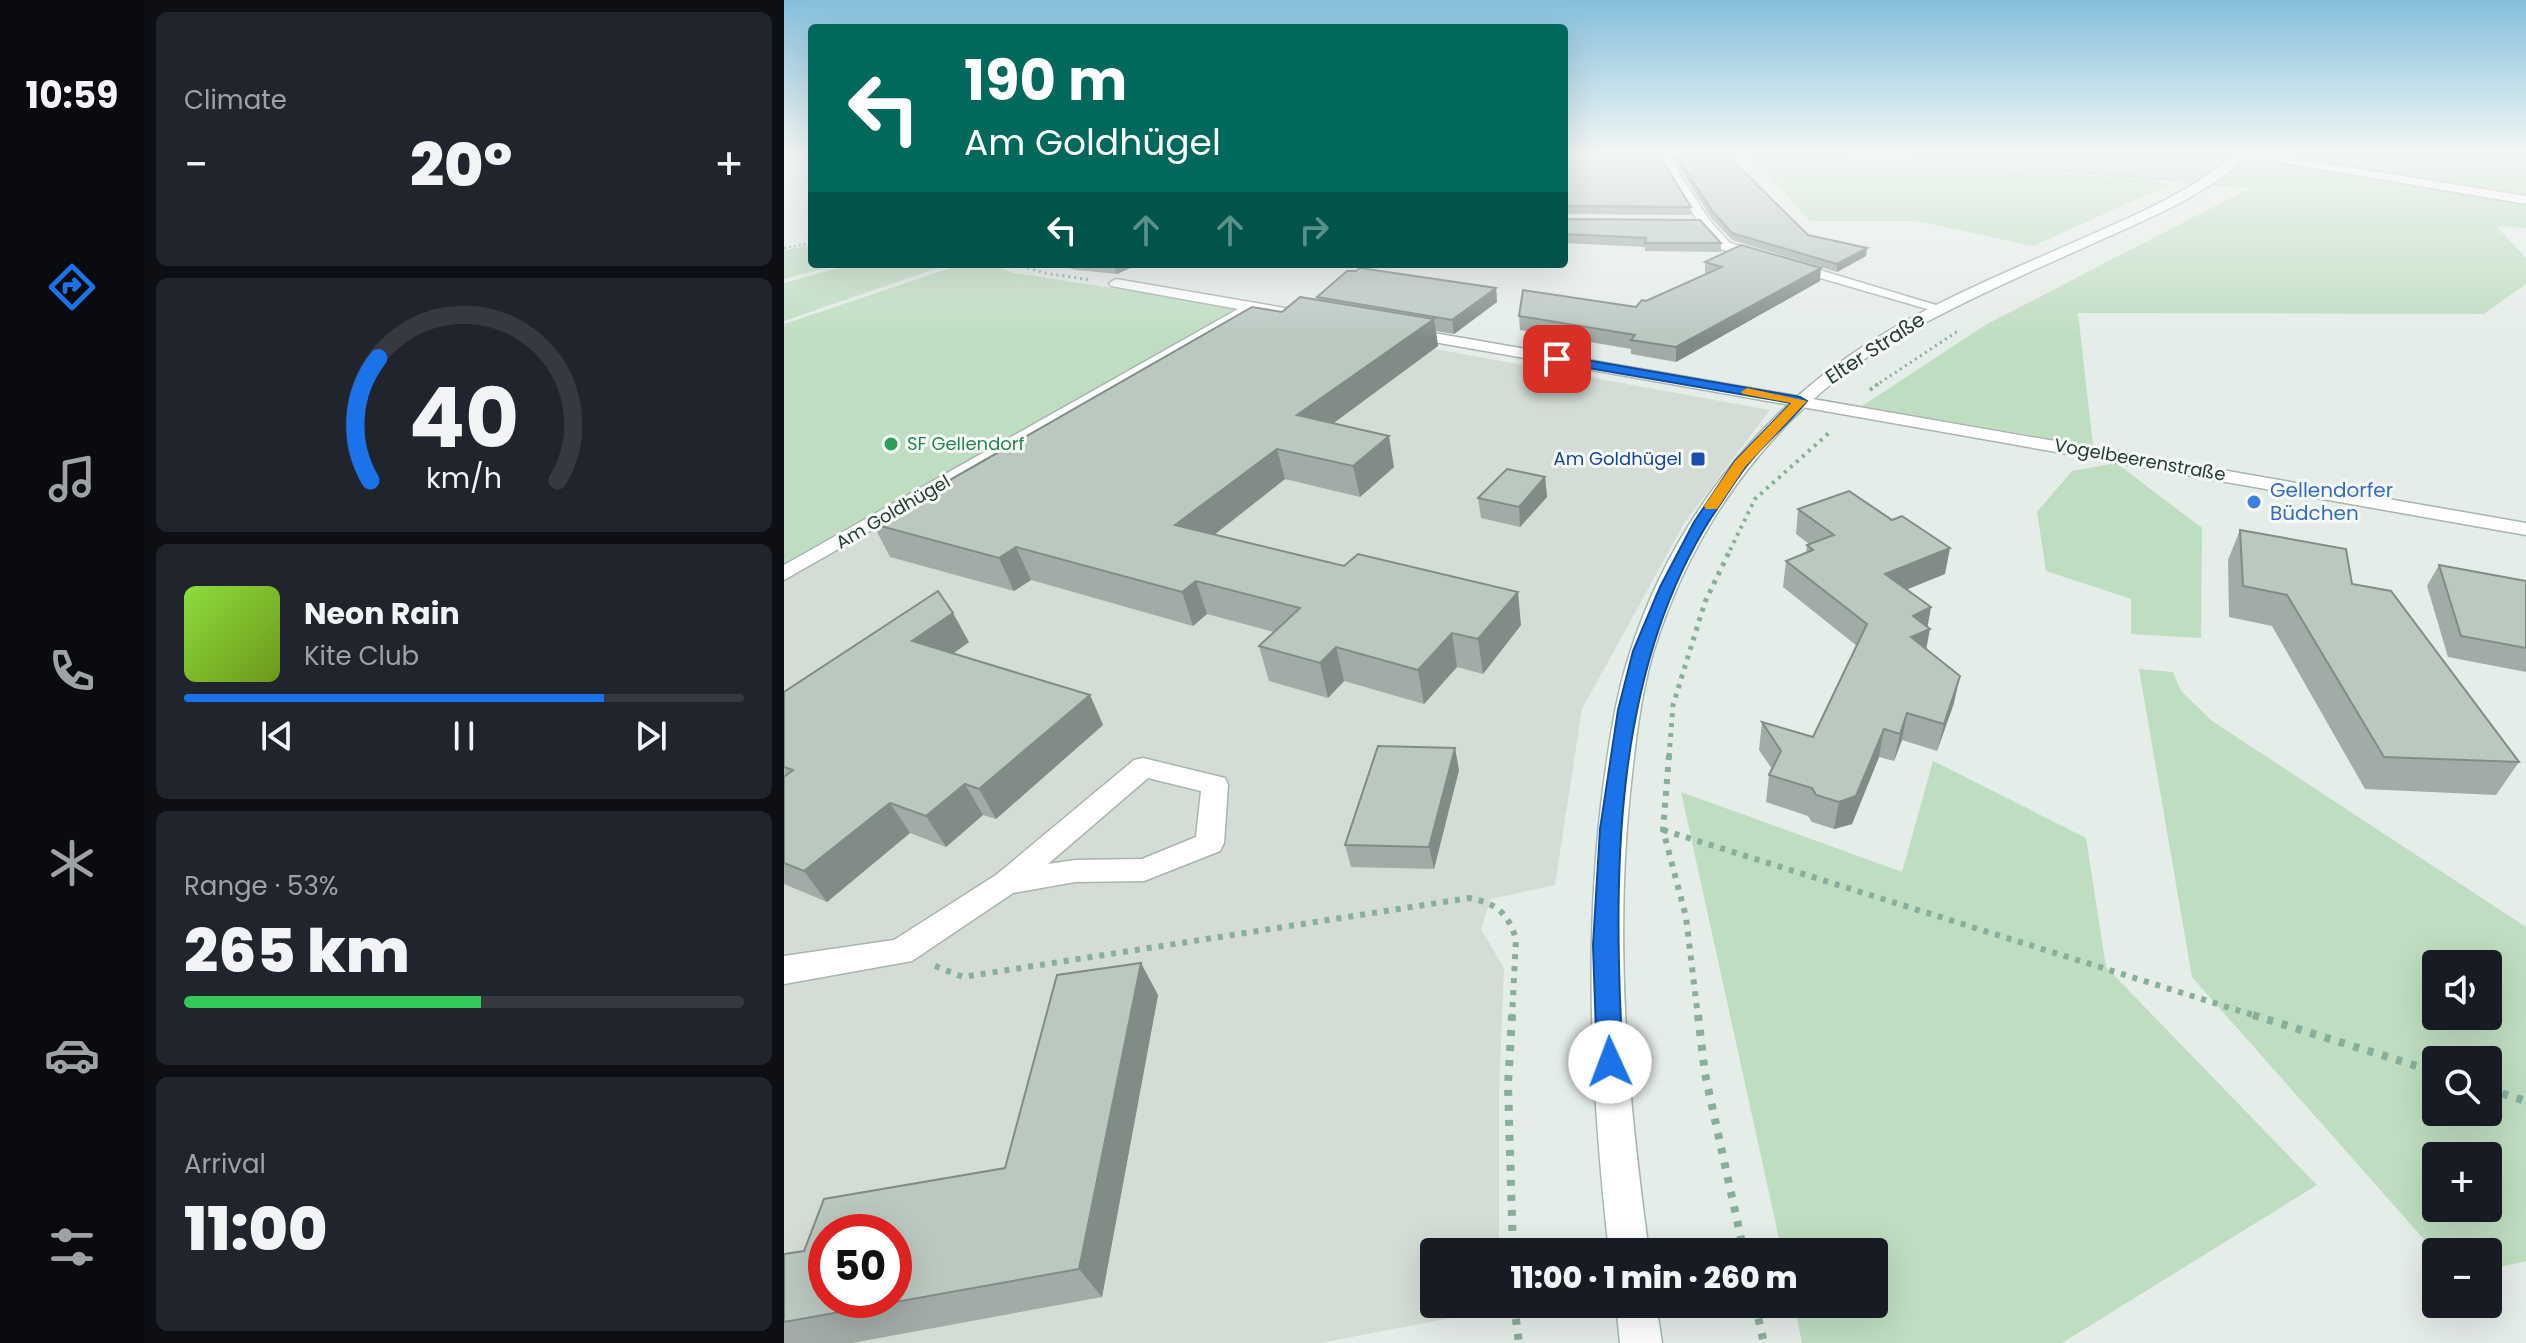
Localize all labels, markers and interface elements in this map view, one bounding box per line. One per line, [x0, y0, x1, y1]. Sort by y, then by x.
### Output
text: 190 m [964, 41, 1127, 120]
icon: left [832, 56, 936, 160]
text: 10:59 [26, 70, 118, 121]
text: Climate [184, 82, 287, 118]
text: Am Goldhügel [964, 117, 1221, 168]
text: 20° [410, 123, 512, 207]
text: − [184, 134, 208, 195]
text: + [714, 134, 744, 195]
icon: left [1040, 208, 1084, 252]
icon: ahead [1124, 208, 1168, 252]
icon: ahead [1208, 208, 1252, 252]
icon: right [1292, 208, 1336, 252]
icon: directions [44, 259, 100, 315]
street label: Elter Straße [1820, 305, 1930, 391]
pin [1523, 325, 1591, 393]
icon: arrive [1535, 337, 1579, 381]
text: 40 [409, 360, 519, 476]
place label: SF Gellendorf [907, 431, 1025, 456]
street label: Vogelbeerenstraße [2052, 432, 2228, 487]
marker: SF Gellendorf [882, 435, 900, 453]
place label: Am Goldhügel [1554, 446, 1682, 471]
marker: Am Goldhügel [1689, 450, 1707, 468]
icon: music [44, 451, 100, 507]
text: km/h [426, 458, 502, 498]
street label: Am Goldhügel [831, 469, 955, 554]
place label: Gellendorfer Büdchen [2270, 476, 2393, 527]
marker: Gellendorfer Büdchen [2245, 493, 2263, 511]
text: Neon Rain [304, 592, 460, 635]
text: Kite Club [304, 638, 419, 674]
icon: phone [44, 643, 100, 699]
icon: previous [255, 714, 299, 758]
icon: pause [442, 714, 486, 758]
icon: next [629, 714, 673, 758]
icon: climate [44, 835, 100, 891]
text: Range · 53% [184, 868, 339, 904]
text: 265 km [184, 909, 410, 993]
map controls [2422, 950, 2502, 1318]
button: sound [2422, 950, 2502, 1030]
position arrow [1568, 1020, 1652, 1104]
icon: car [44, 1027, 100, 1083]
button: search [2422, 1046, 2502, 1126]
button: + [2422, 1142, 2502, 1222]
text: Arrival [184, 1146, 266, 1182]
text: 11:00 [184, 1187, 327, 1271]
speed limit sign: 50 [808, 1214, 912, 1318]
icon: filters [44, 1219, 100, 1275]
button: − [2422, 1238, 2502, 1318]
text: 11:00 · 1 min · 260 m [1511, 1256, 1797, 1299]

